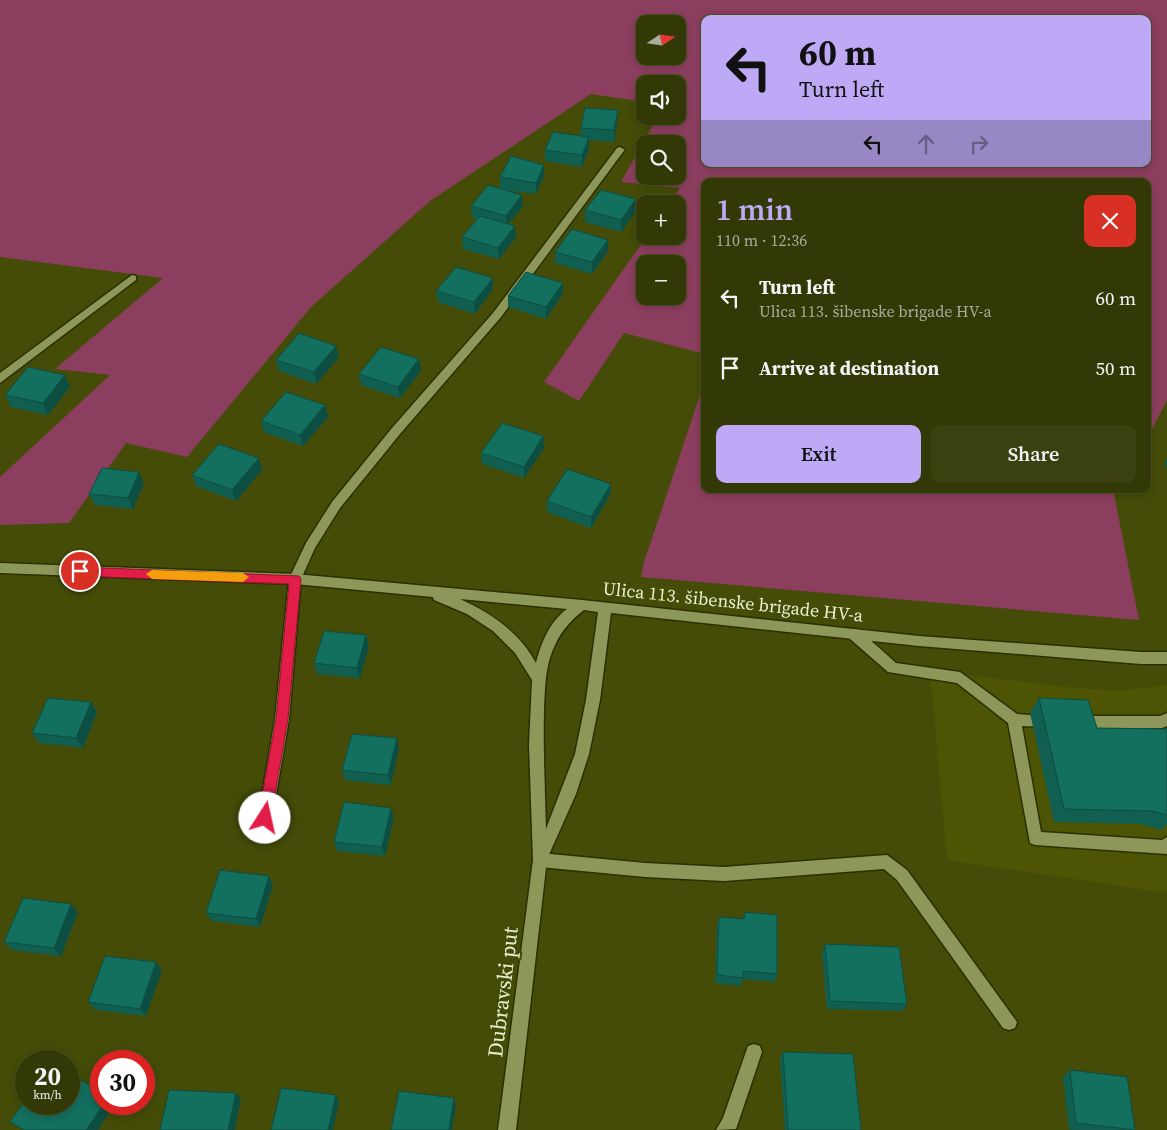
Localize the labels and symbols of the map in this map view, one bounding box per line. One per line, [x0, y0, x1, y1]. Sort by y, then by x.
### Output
north arrow [636, 15, 686, 65]
pin [59, 550, 101, 592]
street label: Ulica 113. šibenske brigade HV-a [602, 575, 865, 628]
position arrow [238, 791, 290, 843]
street label: Dubravski put [480, 925, 525, 1059]
speed limit sign: 30 [90, 1050, 155, 1115]

